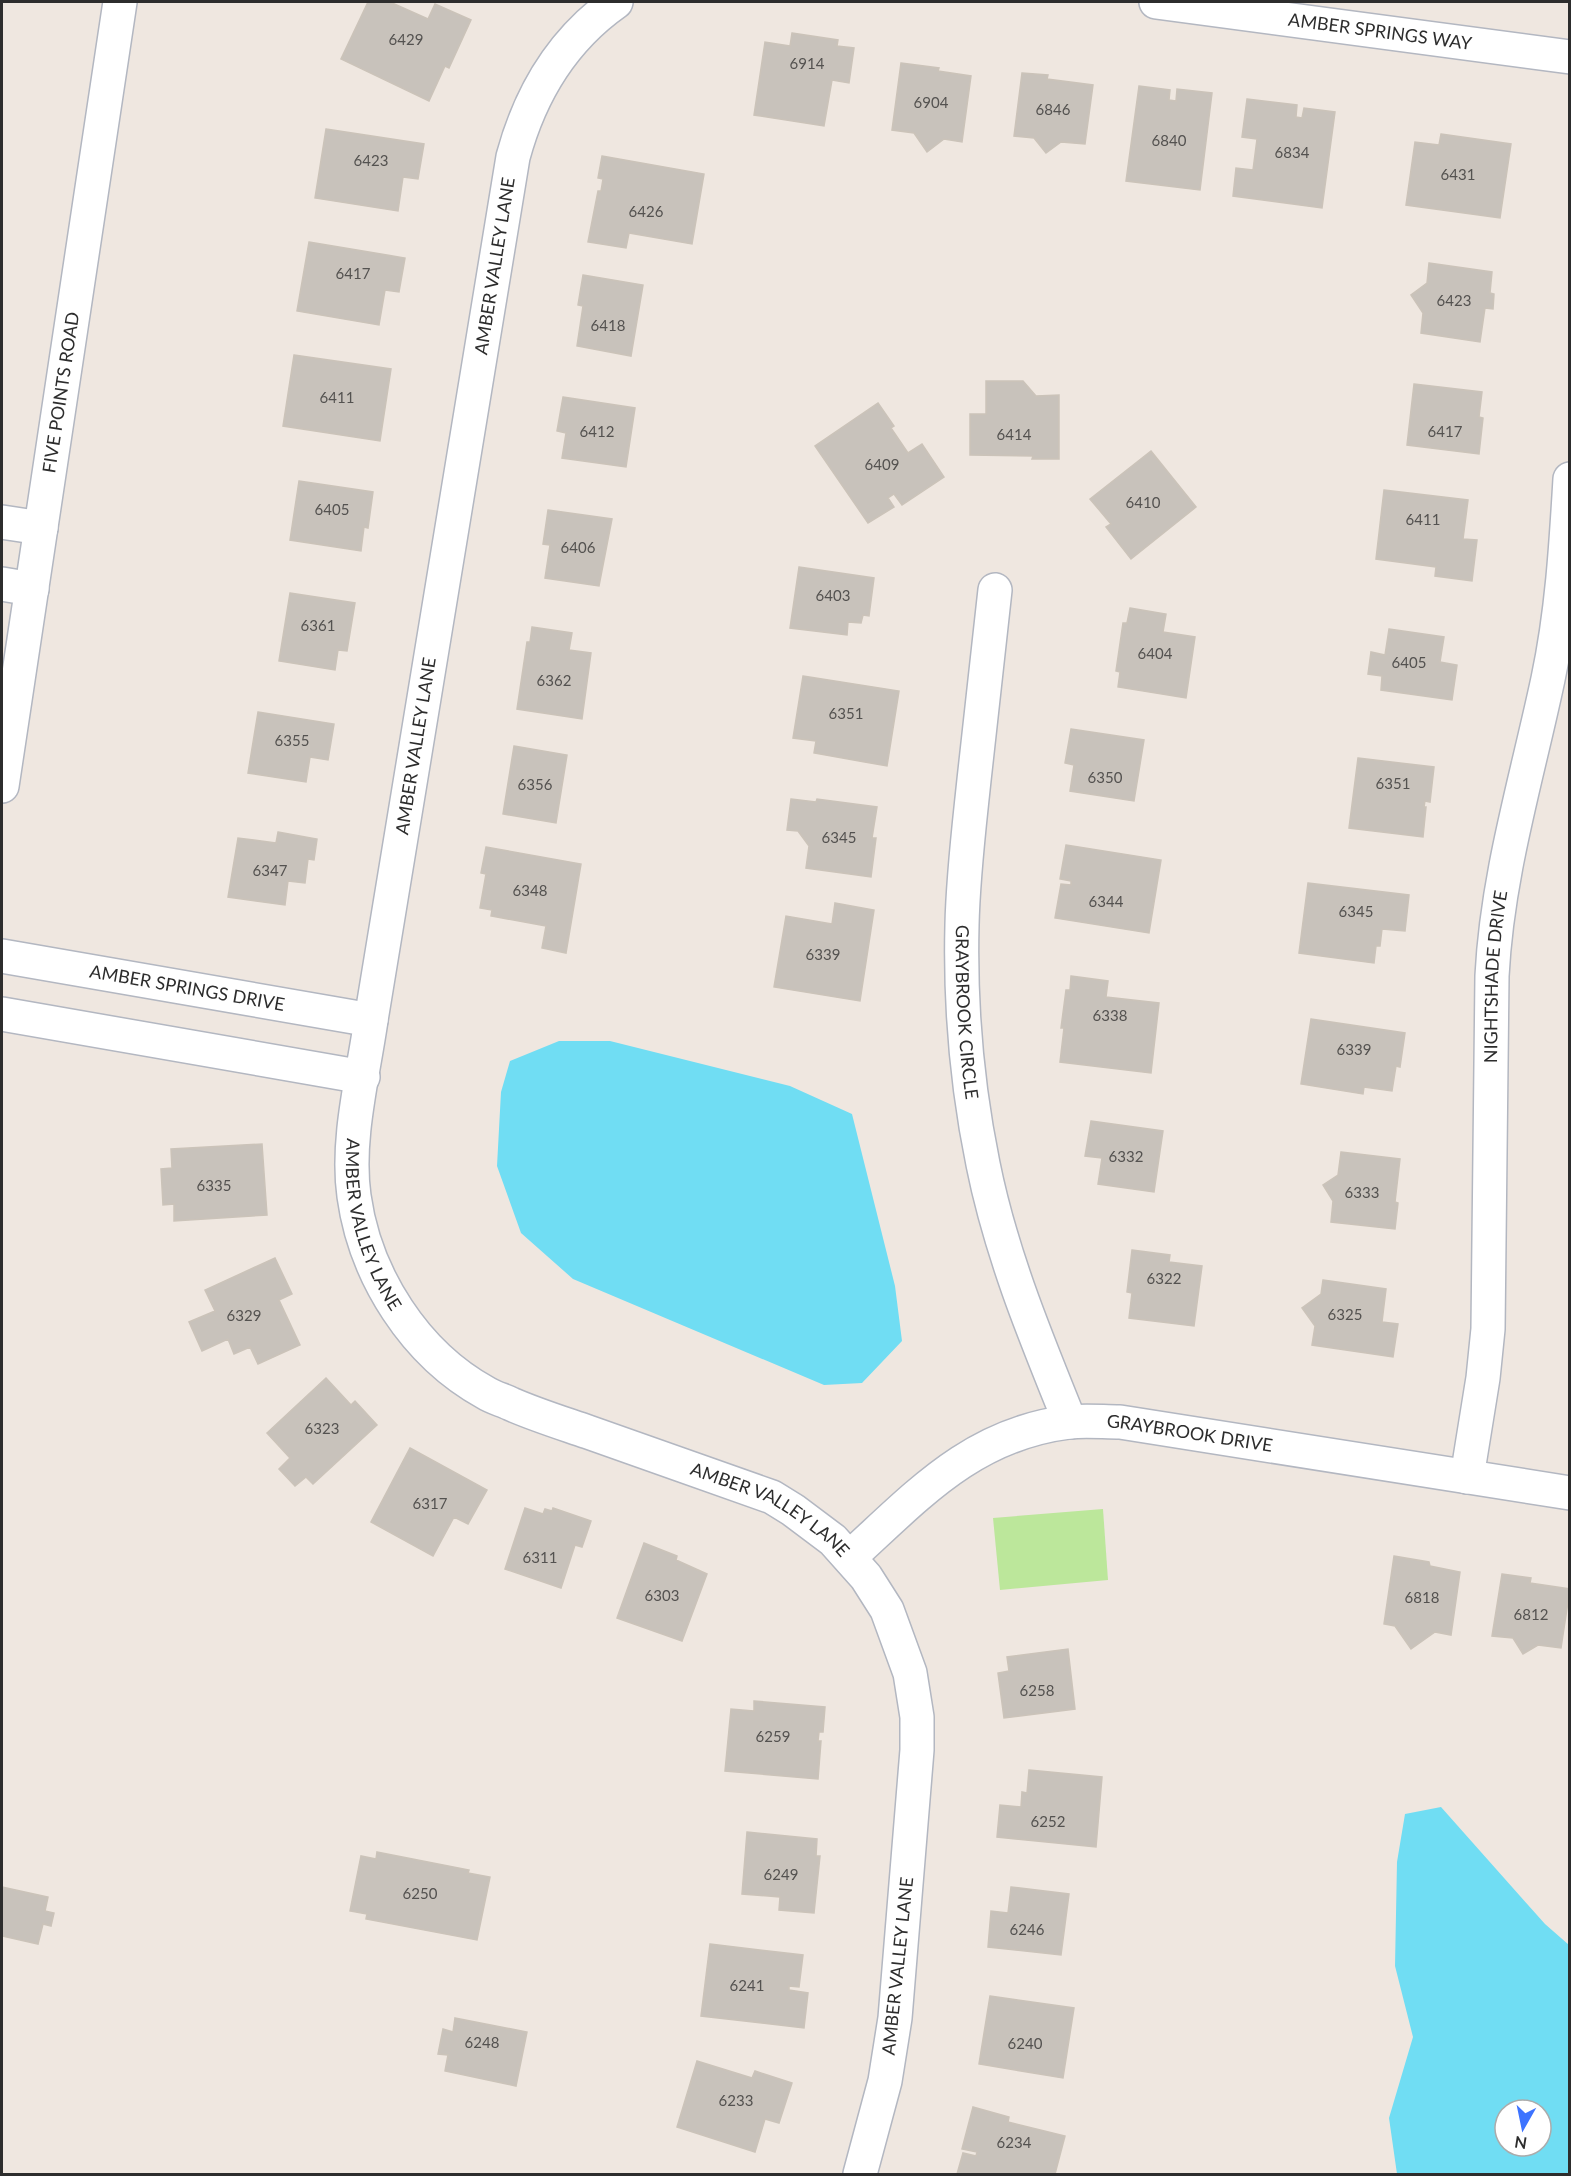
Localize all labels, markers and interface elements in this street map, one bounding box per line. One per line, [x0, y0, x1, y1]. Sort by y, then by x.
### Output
street label: AMBER SPRINGS WAY [1287, 8, 1474, 54]
house number: 6429 [389, 30, 423, 48]
house number: 6914 [790, 54, 825, 72]
house number: 6904 [914, 93, 949, 111]
house number: 6846 [1036, 100, 1071, 118]
house number: 6840 [1152, 131, 1187, 149]
house number: 6834 [1275, 143, 1310, 161]
house number: 6423 [354, 151, 388, 169]
house number: 6431 [1441, 165, 1475, 183]
street label: AMBER VALLEY LANE [469, 176, 519, 356]
house number: 6426 [629, 202, 664, 220]
house number: 6417 [336, 264, 371, 282]
house number: 6423 [1437, 291, 1471, 309]
street label: FIVE POINTS ROAD [37, 310, 83, 474]
house number: 6418 [591, 316, 625, 334]
house number: 6411 [320, 388, 354, 406]
house number: 6412 [580, 422, 614, 440]
house number: 6417 [1428, 422, 1463, 440]
house number: 6414 [997, 425, 1032, 443]
house number: 6409 [865, 455, 899, 473]
house number: 6410 [1126, 493, 1161, 511]
house number: 6405 [315, 500, 349, 518]
house number: 6411 [1406, 510, 1440, 528]
house number: 6406 [561, 538, 596, 556]
house number: 6403 [816, 586, 850, 604]
house number: 6361 [301, 616, 335, 634]
house number: 6404 [1138, 644, 1173, 662]
house number: 6405 [1392, 653, 1426, 671]
street label: AMBER VALLEY LANE [390, 656, 440, 836]
house number: 6362 [537, 671, 571, 689]
house number: 6351 [829, 704, 863, 722]
house number: 6355 [275, 731, 309, 749]
house number: 6350 [1088, 768, 1123, 786]
house number: 6351 [1376, 774, 1410, 792]
house number: 6356 [518, 775, 553, 793]
house number: 6345 [822, 828, 856, 846]
house number: 6347 [253, 861, 288, 879]
house number: 6348 [513, 881, 547, 899]
street label: NIGHTSHADE DRIVE [1479, 889, 1511, 1063]
house number: 6344 [1089, 892, 1124, 910]
house number: 6345 [1339, 902, 1373, 920]
street label: GRAYBROOK CIRCLE [952, 925, 984, 1101]
house number: 6339 [806, 945, 840, 963]
street label: AMBER SPRINGS DRIVE [88, 959, 287, 1015]
house number: 6338 [1093, 1006, 1127, 1024]
house number: 6339 [1337, 1040, 1371, 1058]
street label: AMBER VALLEY LANE [342, 1138, 407, 1314]
house number: 6332 [1109, 1147, 1143, 1165]
house number: 6335 [197, 1176, 231, 1194]
house number: 6333 [1345, 1183, 1379, 1201]
house number: 6322 [1147, 1269, 1181, 1287]
house number: 6325 [1328, 1305, 1362, 1323]
house number: 6329 [227, 1306, 261, 1324]
street label: GRAYBROOK DRIVE [1107, 1410, 1274, 1456]
house number: 6323 [305, 1419, 339, 1437]
street label: AMBER VALLEY LANE [688, 1457, 855, 1561]
house number: 6317 [413, 1494, 448, 1512]
house number: 6311 [523, 1548, 557, 1566]
house number: 6303 [645, 1586, 679, 1604]
house number: 6818 [1405, 1588, 1439, 1606]
house number: 6812 [1514, 1605, 1548, 1623]
house number: 6258 [1020, 1681, 1054, 1699]
house number: 6259 [756, 1727, 790, 1745]
house number: 6252 [1031, 1812, 1065, 1830]
house number: 6249 [764, 1865, 798, 1883]
street label: AMBER VALLEY LANE [877, 1876, 917, 2056]
house number: 6250 [403, 1884, 438, 1902]
house number: 6246 [1010, 1920, 1045, 1938]
house number: 6241 [730, 1976, 764, 1994]
house number: 6248 [465, 2033, 499, 2051]
house number: 6240 [1008, 2034, 1043, 2052]
house number: 6233 [719, 2091, 753, 2109]
north arrow [1493, 2098, 1553, 2158]
house number: 6234 [997, 2133, 1032, 2151]
text: N [1513, 2133, 1528, 2154]

